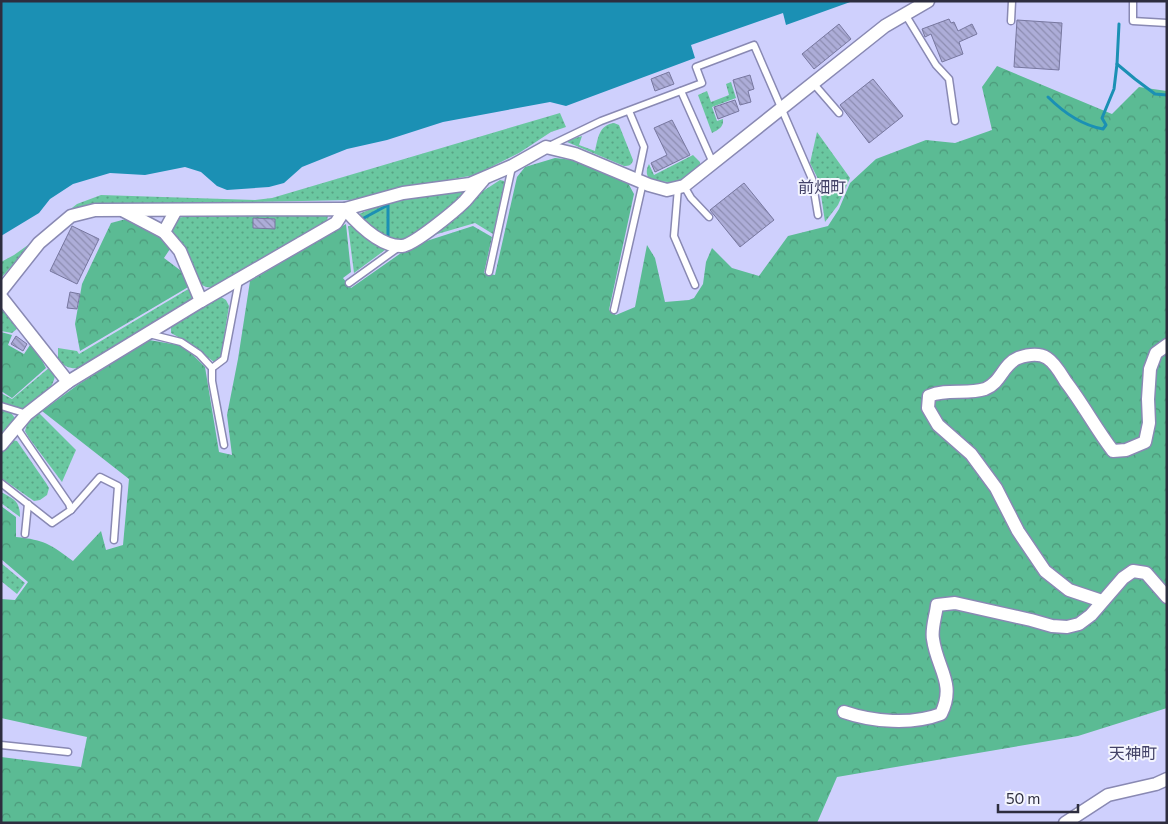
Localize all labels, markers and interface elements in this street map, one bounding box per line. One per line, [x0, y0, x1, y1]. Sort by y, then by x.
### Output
district label: 前畑町 [798, 177, 846, 196]
district label: 天神町 [1109, 743, 1157, 762]
scale bar [998, 782, 1078, 814]
text: 50 m [1006, 789, 1040, 807]

